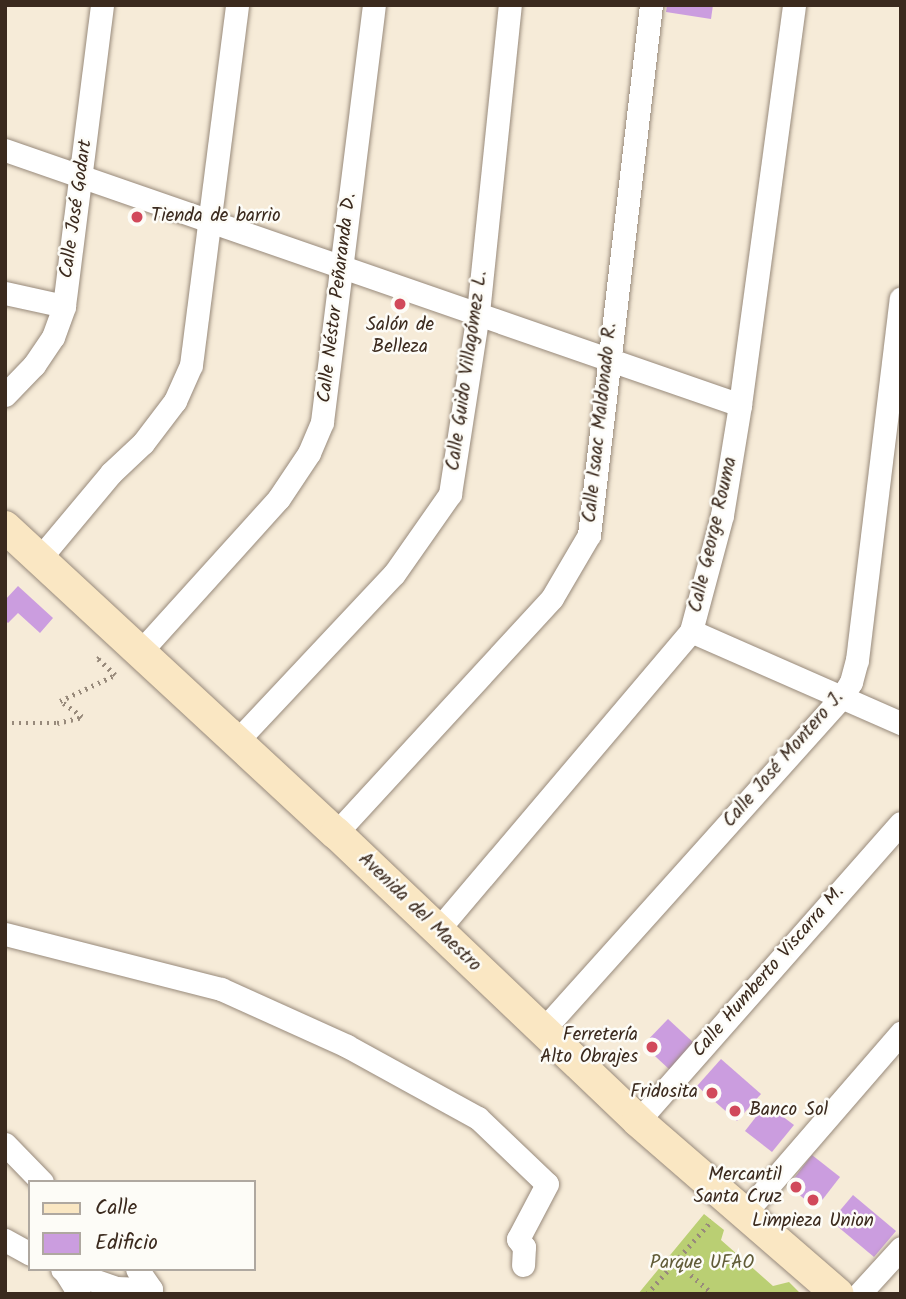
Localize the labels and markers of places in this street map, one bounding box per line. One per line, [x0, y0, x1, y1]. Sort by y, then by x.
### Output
place label: Tienda de barrio [151, 206, 281, 228]
marker: Tienda de barrio [129, 209, 145, 225]
marker: Salón de Belleza [392, 296, 408, 312]
place label: Salón de Belleza [366, 315, 434, 359]
place label: Ferretería Alto Obrajes [540, 1025, 638, 1069]
marker: Ferretería Alto Obrajes [644, 1039, 660, 1055]
place label: Fridosita [630, 1082, 698, 1104]
marker: Fridosita [704, 1085, 720, 1101]
place label: Banco Sol [749, 1100, 828, 1122]
marker: Banco Sol [727, 1103, 743, 1119]
place label: Mercantil Santa Cruz [694, 1165, 782, 1209]
marker: Mercantil Santa Cruz [788, 1179, 804, 1195]
marker: Limpieza Union [805, 1192, 821, 1208]
place label: Limpieza Union [752, 1211, 874, 1233]

